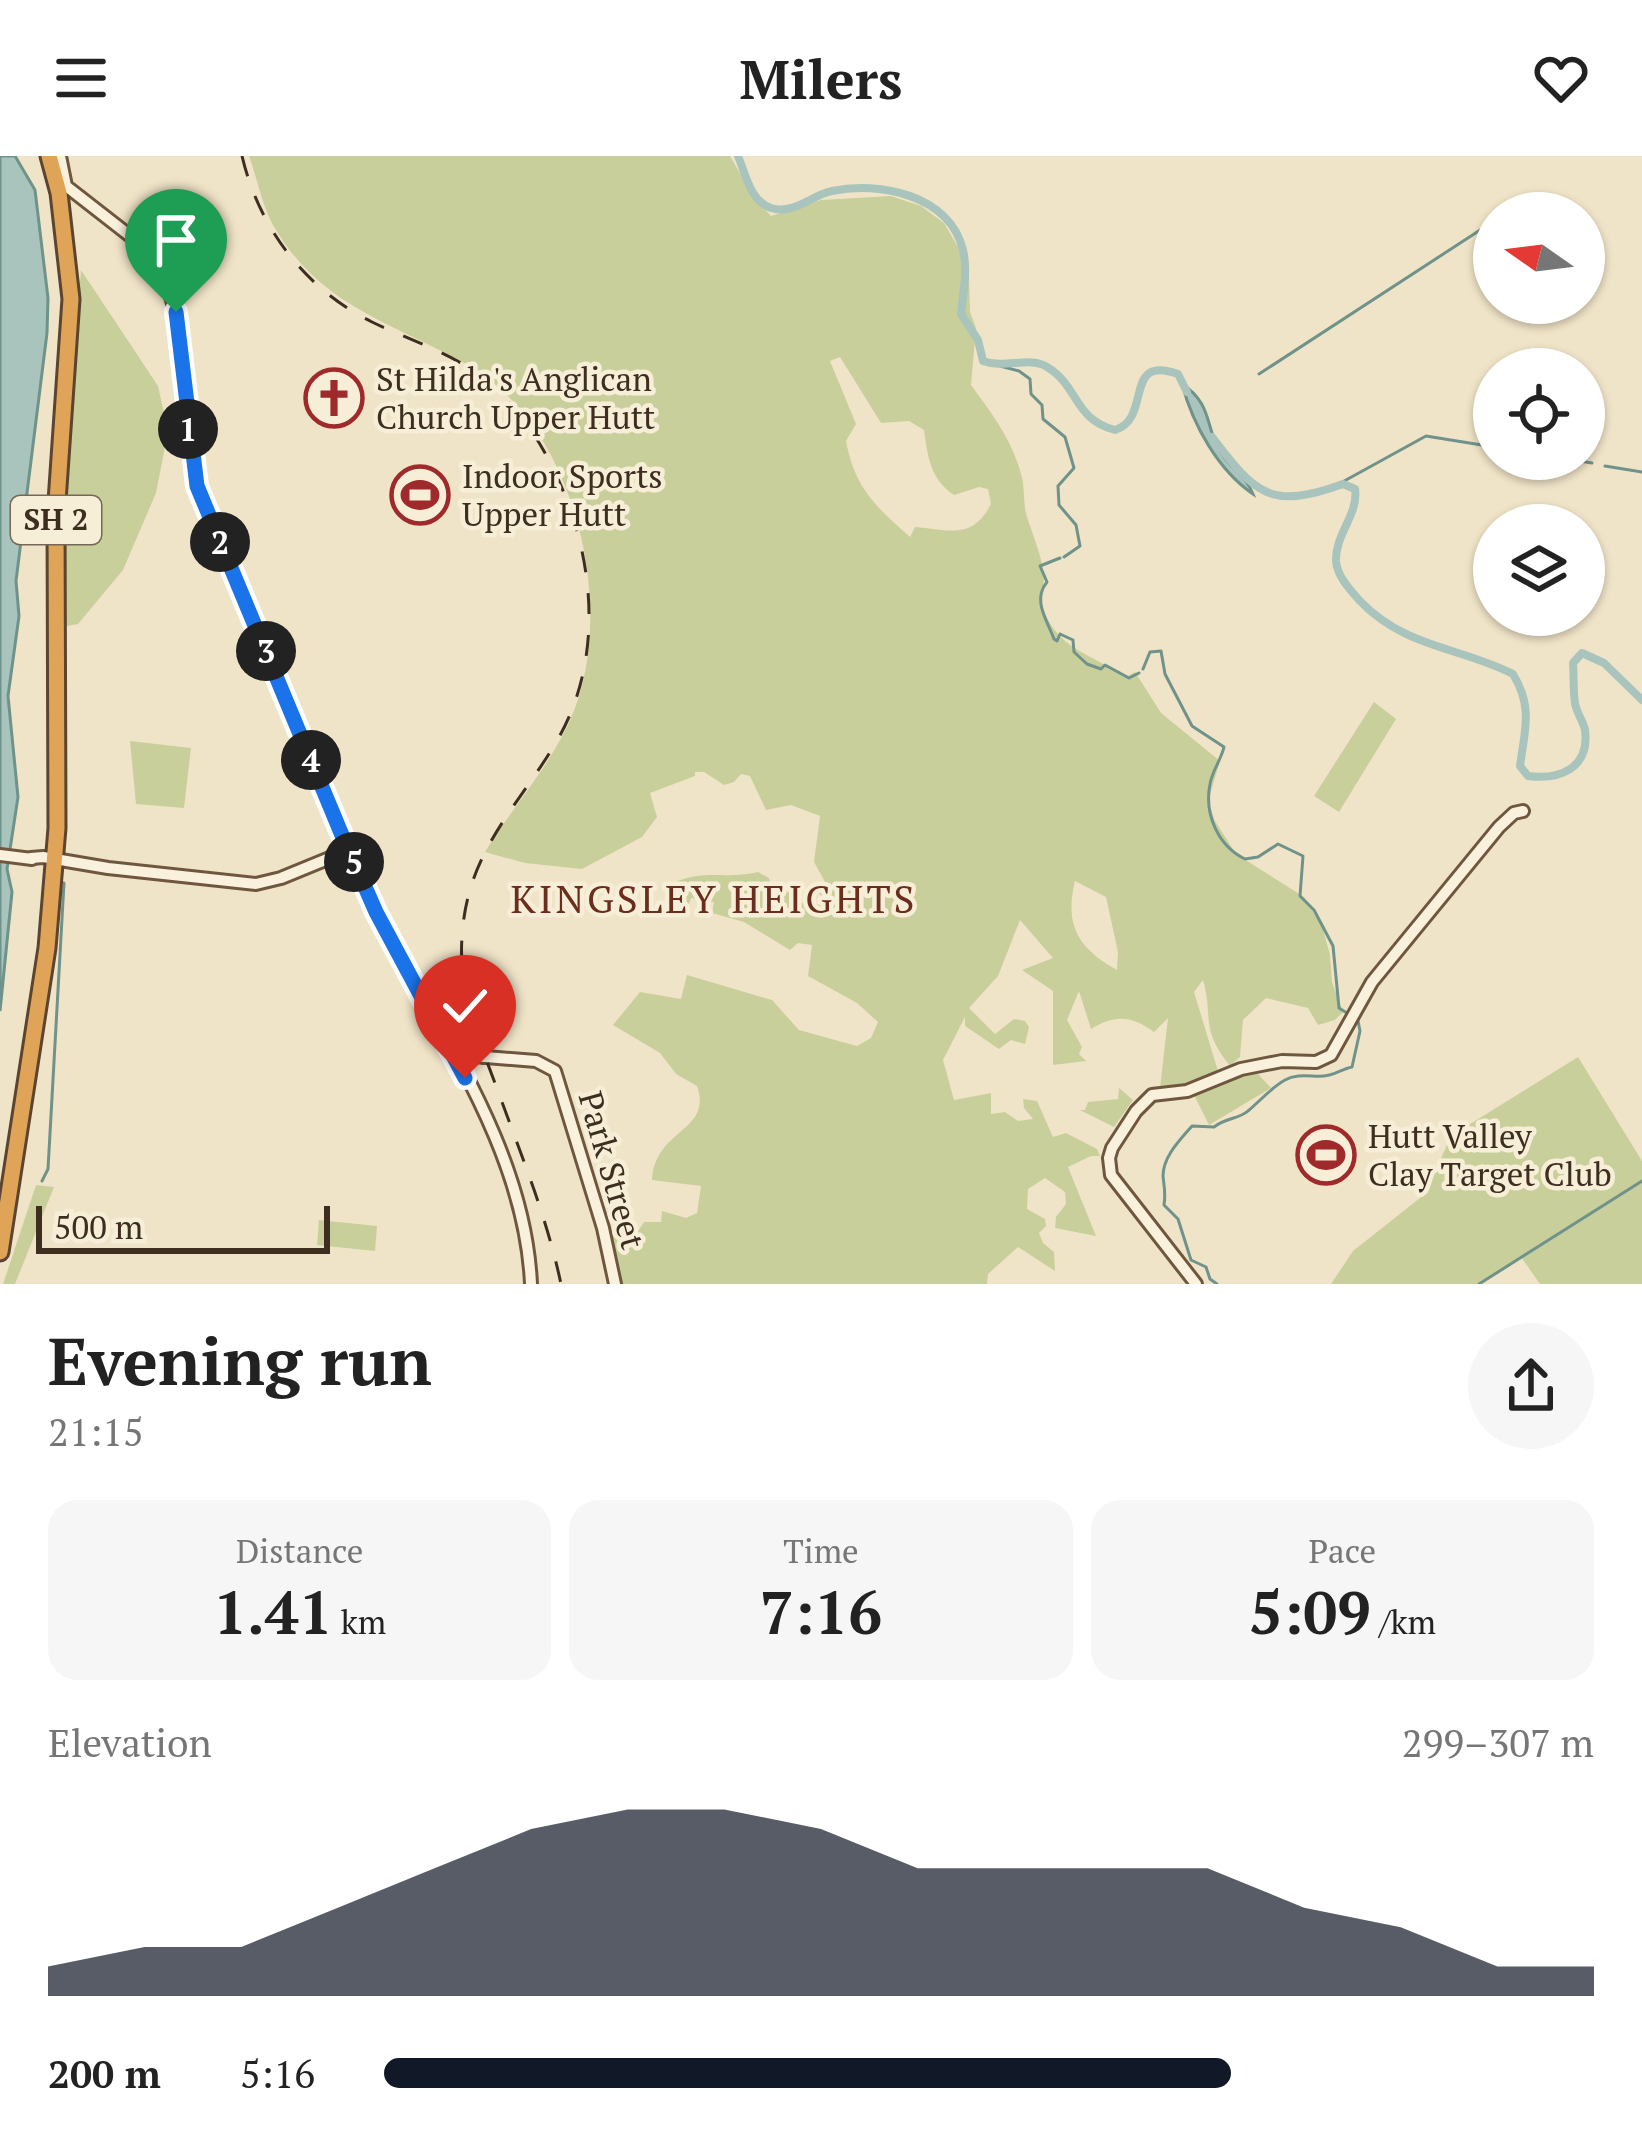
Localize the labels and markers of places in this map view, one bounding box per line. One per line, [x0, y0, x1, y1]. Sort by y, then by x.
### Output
pin [125, 189, 227, 312]
place label: St Hilda's Anglican Church Upper Hutt [376, 357, 655, 438]
church icon: St Hilda's Anglican Church Upper Hutt [303, 367, 365, 429]
pin: 1 [158, 399, 218, 459]
place label: Indoor Sports Upper Hutt [462, 454, 663, 535]
sports icon: Indoor Sports Upper Hutt [389, 464, 451, 526]
pin: 2 [190, 512, 250, 572]
pin: 3 [236, 621, 296, 681]
pin: 4 [281, 730, 341, 790]
pin: 5 [324, 832, 384, 892]
pin [414, 955, 516, 1078]
place label: Hutt Valley Clay Target Club [1368, 1114, 1612, 1195]
sports icon: Hutt Valley Clay Target Club [1295, 1124, 1357, 1186]

